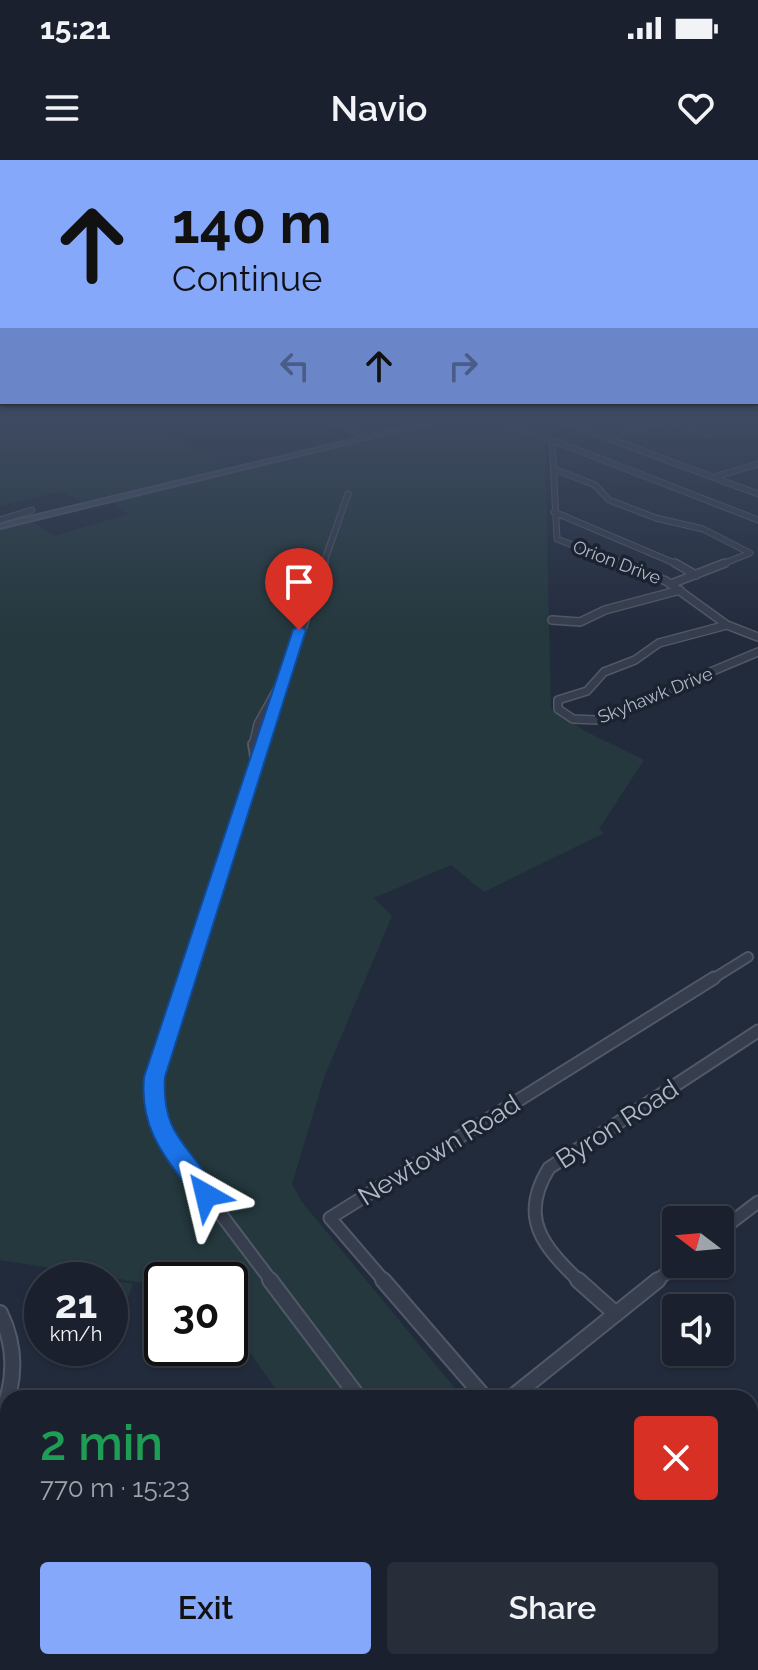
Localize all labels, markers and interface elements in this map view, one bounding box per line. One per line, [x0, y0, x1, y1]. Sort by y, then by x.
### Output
text: 15:21 [40, 11, 111, 46]
icon: menu [40, 86, 84, 130]
icon: heart [674, 86, 718, 130]
text: Navio [330, 87, 428, 129]
text: 140 m [172, 190, 332, 256]
icon: ahead [40, 192, 144, 296]
text: Continue [172, 257, 322, 299]
icon: left [273, 344, 317, 388]
icon: ahead [357, 344, 401, 388]
icon: right [441, 344, 485, 388]
street label: Orion Drive [570, 536, 664, 589]
pin [265, 548, 333, 630]
icon: arrive [277, 560, 321, 604]
street label: Skyhawk Drive [595, 662, 716, 728]
street label: Byron Road [550, 1073, 684, 1175]
street label: Newtown Road [353, 1088, 525, 1212]
position arrow [164, 1153, 248, 1237]
north arrow [662, 1206, 734, 1278]
map controls [662, 1206, 734, 1366]
speed limit sign: 30 [144, 1262, 248, 1366]
text: 21 [55, 1280, 97, 1327]
button: sound [662, 1294, 734, 1366]
text: km/h [50, 1322, 102, 1346]
text: 2 min [40, 1415, 163, 1471]
button: close [634, 1416, 718, 1500]
text: 770 m · 15:23 [40, 1473, 190, 1503]
button: Exit [40, 1562, 371, 1654]
button: Share [387, 1562, 718, 1654]

